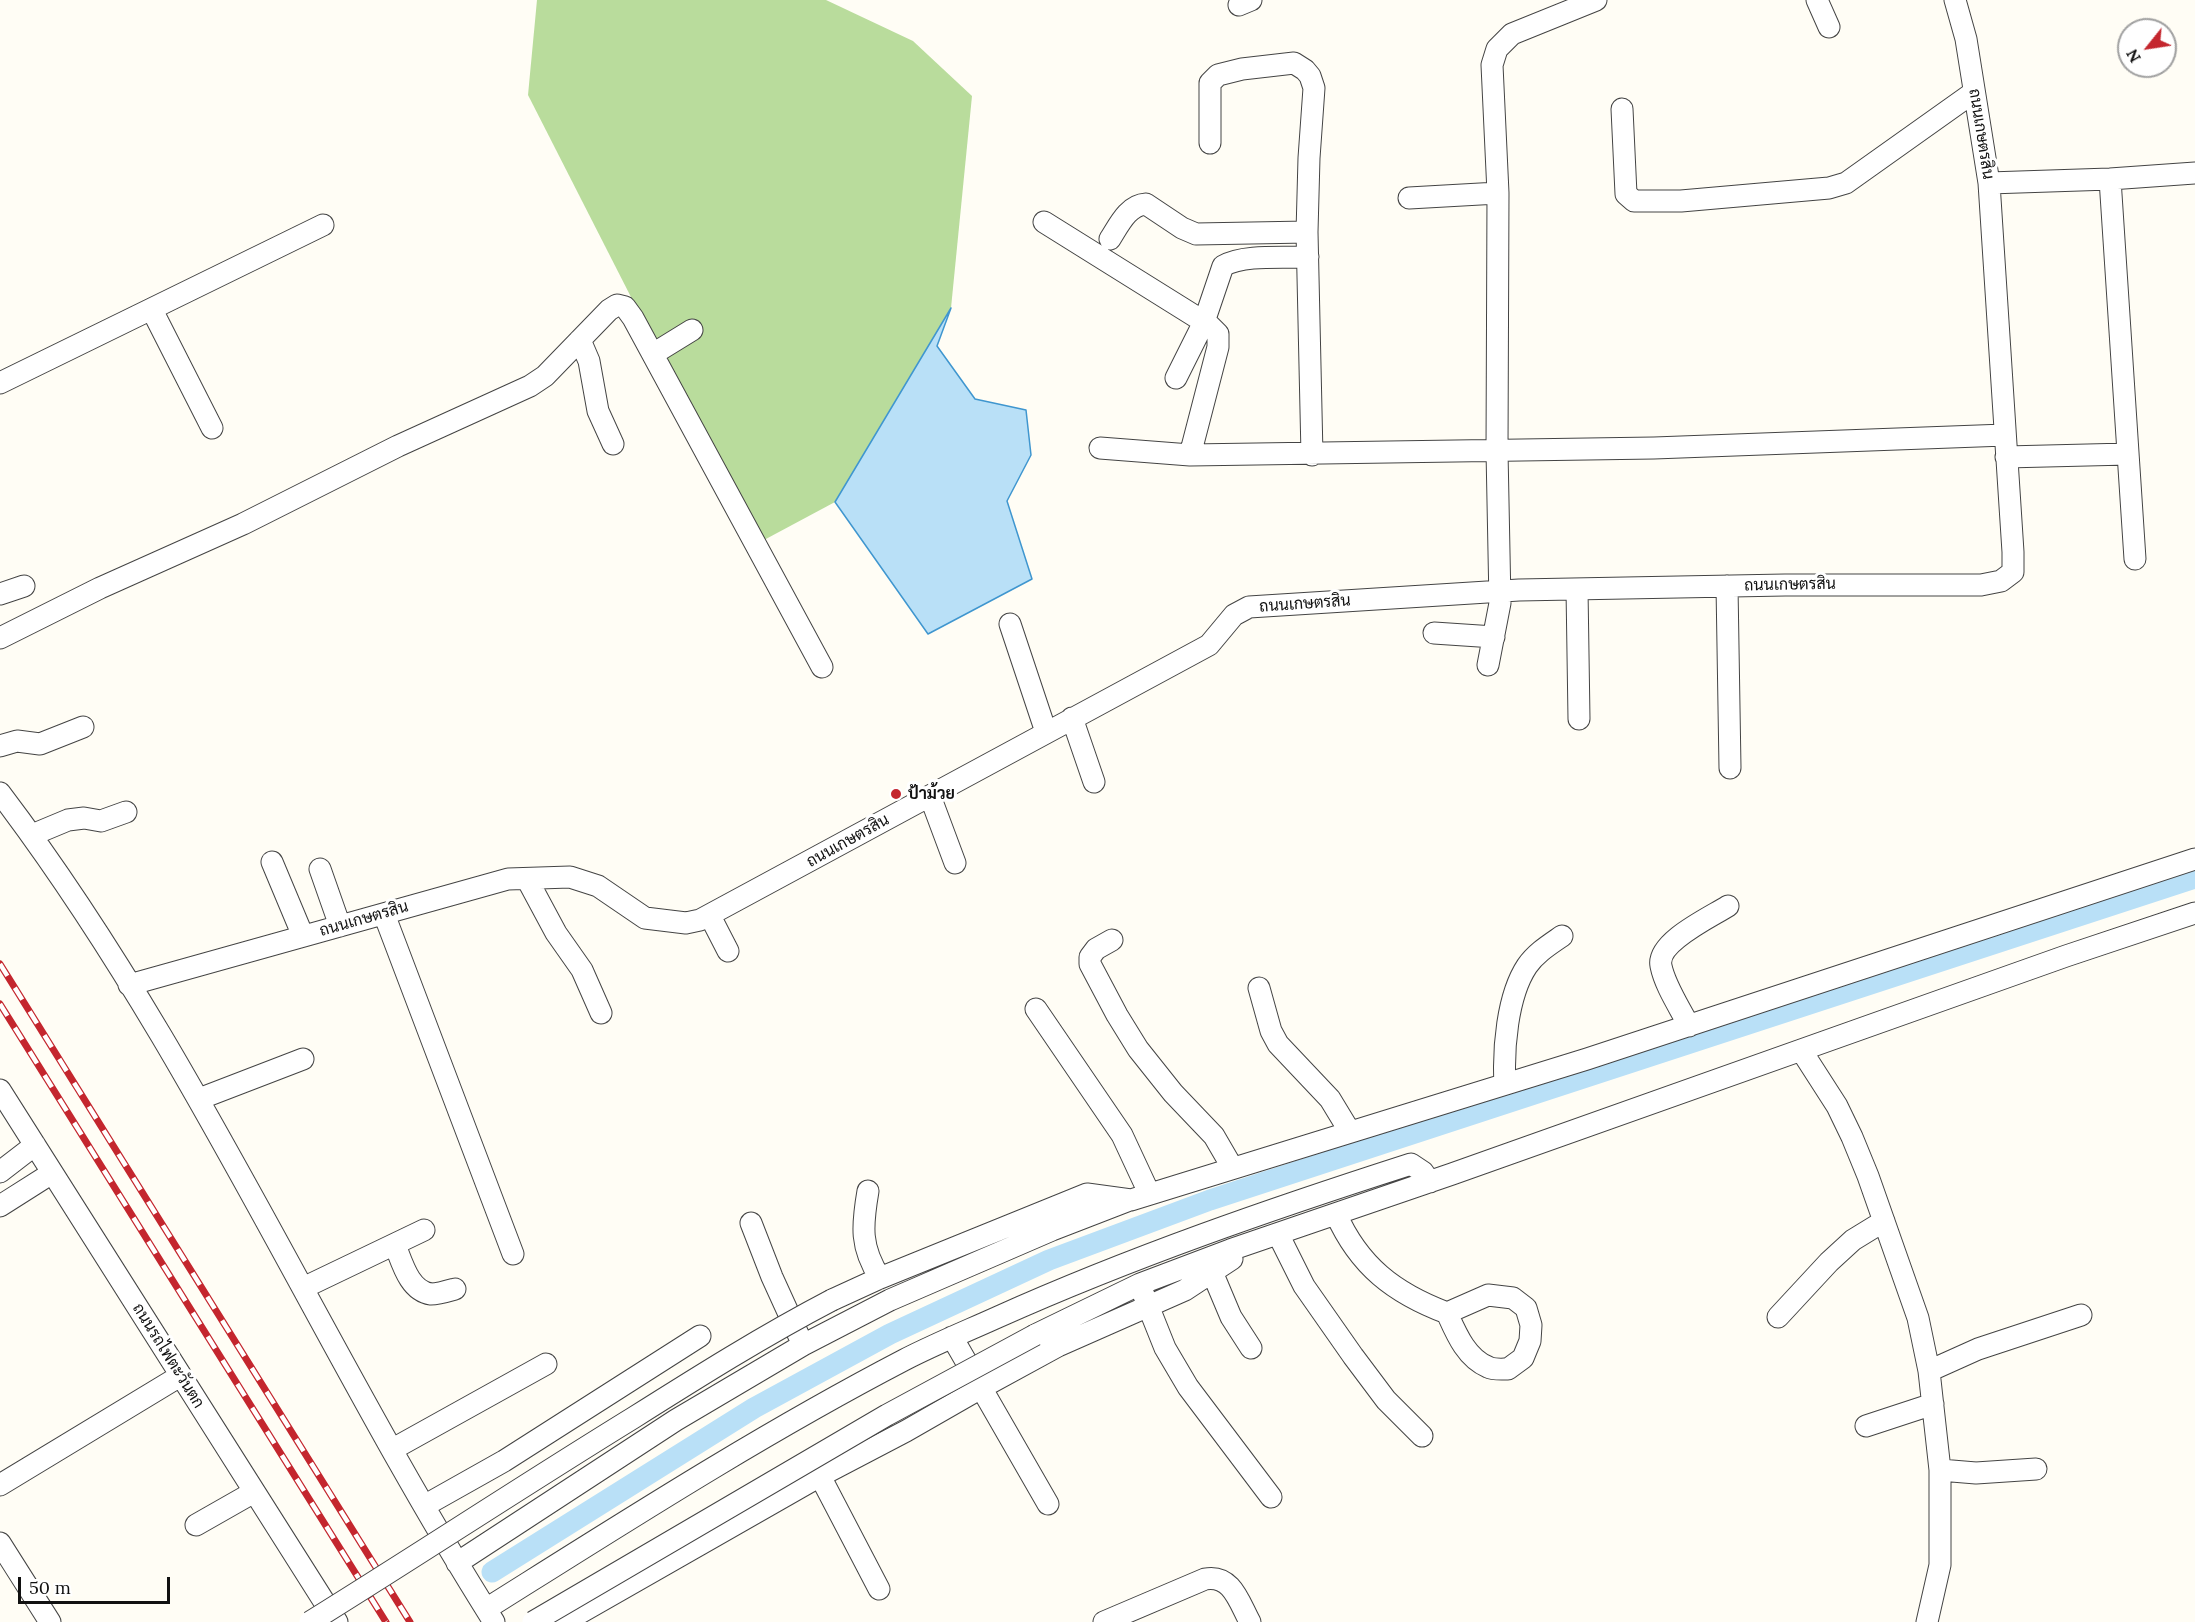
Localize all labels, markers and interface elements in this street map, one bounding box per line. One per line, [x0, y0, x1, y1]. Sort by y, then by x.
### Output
north arrow [2117, 18, 2177, 78]
text: N [2121, 46, 2145, 66]
street label: ถนนเกษตรสิน [1964, 87, 1998, 181]
street label: ถนนเกษตรสิน [1744, 575, 1836, 595]
street label: ถนนเกษตรสิน [1259, 591, 1351, 617]
place label: ป้าม้วย [908, 784, 955, 804]
marker: ป้าม้วย [889, 787, 903, 801]
street label: ถนนเกษตรสิน [803, 810, 893, 872]
street label: ถนนเกษตรสิน [317, 897, 411, 941]
street label: ถนนรถไฟตะวันตก [128, 1300, 208, 1412]
scale bar [21, 1565, 172, 1603]
text: 50 m [29, 1576, 71, 1599]

